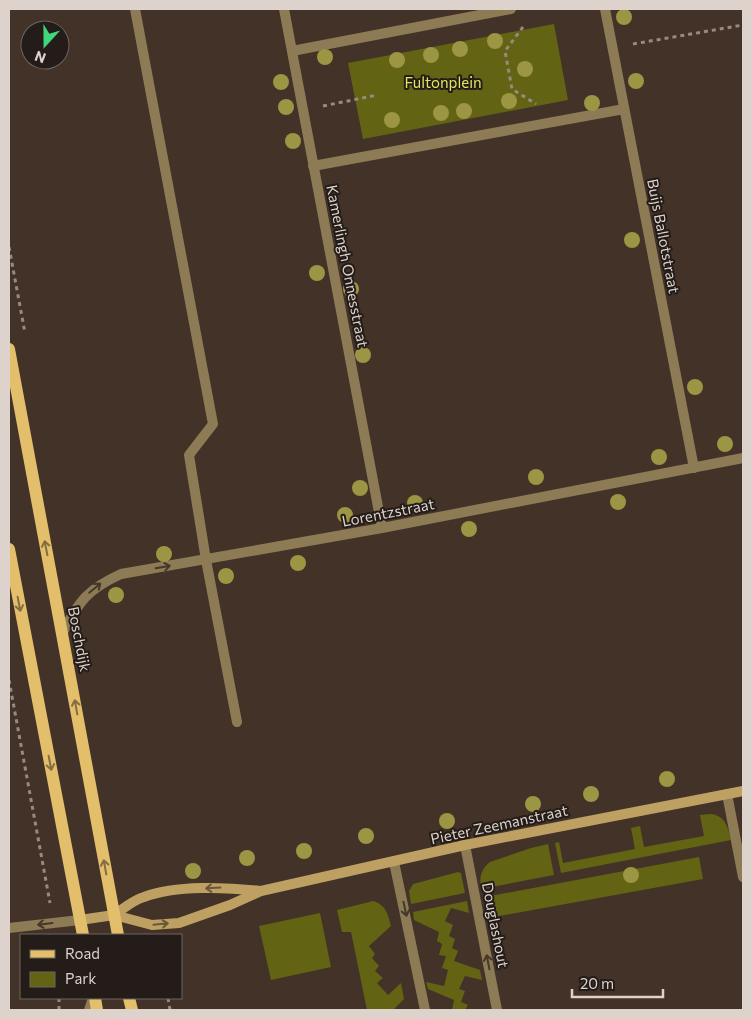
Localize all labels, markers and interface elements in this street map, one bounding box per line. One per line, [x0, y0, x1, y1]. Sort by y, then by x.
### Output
north arrow [20, 20, 70, 70]
text: N [32, 48, 48, 67]
park label: Fultonplein [404, 73, 482, 91]
street label: Buijs Ballotstraat [644, 177, 684, 295]
street label: Kamerlingh Onnesstraat [323, 183, 373, 349]
street label: Lorentzstraat [340, 494, 436, 530]
one-way arrow [41, 540, 50, 556]
one-way arrow [155, 562, 171, 572]
one-way arrow [88, 583, 101, 594]
one-way arrow [15, 595, 25, 611]
street label: Boschdijk [65, 605, 95, 673]
one-way arrow [71, 700, 81, 716]
one-way arrow [46, 755, 56, 771]
street label: Pieter Zeemanstraat [429, 801, 569, 847]
one-way arrow [100, 860, 109, 876]
street label: Douglashout [479, 881, 513, 969]
one-way arrow [205, 883, 221, 892]
one-way arrow [401, 901, 410, 917]
one-way arrow [37, 919, 53, 929]
one-way arrow [153, 920, 169, 929]
legend [20, 934, 182, 999]
text: Road [65, 944, 100, 962]
one-way arrow [483, 955, 492, 971]
scale bar [572, 966, 663, 998]
text: Park [65, 969, 96, 987]
text: 20 m [580, 974, 614, 992]

